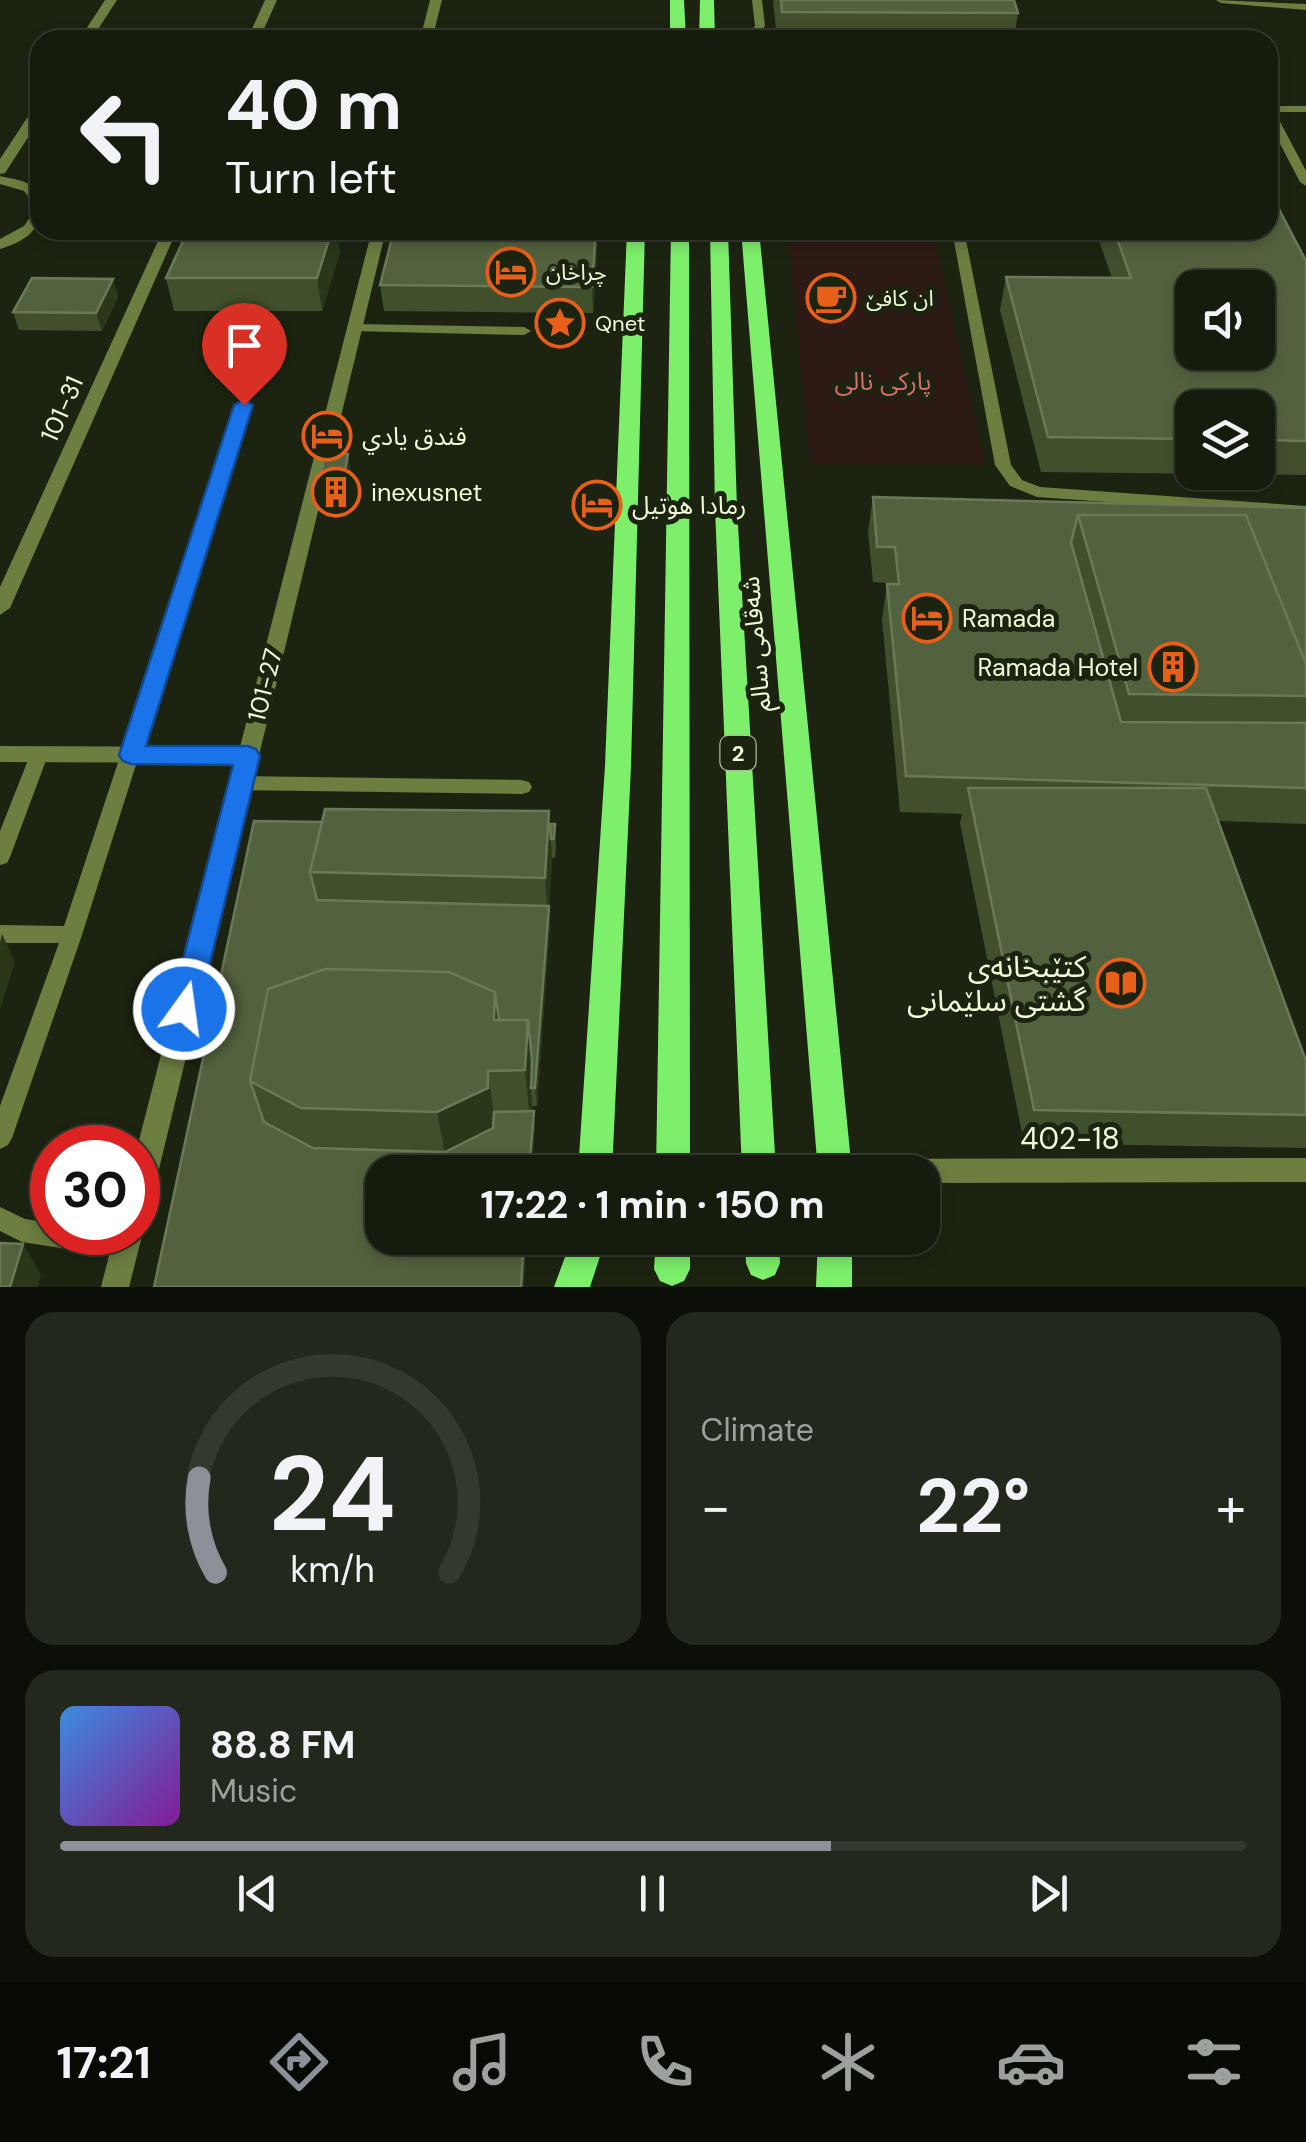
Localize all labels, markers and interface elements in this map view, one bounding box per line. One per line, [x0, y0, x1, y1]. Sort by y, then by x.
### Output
text: 40 m [225, 60, 402, 151]
icon: left [60, 70, 190, 200]
text: Turn left [225, 148, 397, 207]
hotel icon: چراخان [485, 246, 537, 298]
place label: چراخان [546, 258, 607, 287]
map controls [1175, 270, 1275, 490]
button: sound [1175, 270, 1275, 370]
cafe icon: ان کافێ [805, 272, 857, 324]
place label: ان کافێ [866, 284, 934, 313]
place icon: Qnet [534, 297, 586, 349]
pin [202, 303, 287, 406]
place label: Qnet [595, 309, 645, 338]
icon: arrive [217, 318, 272, 373]
park label: پارکی نالی [834, 365, 932, 398]
street label: 101-31 [33, 371, 91, 447]
button: layers [1175, 390, 1275, 490]
hotel icon: فندق يادي [301, 410, 353, 462]
place label: فندق يادي [362, 420, 467, 455]
building icon: inexusnet [310, 466, 362, 518]
place label: inexusnet [371, 476, 482, 509]
hotel icon: رمادا هوتيل [571, 479, 623, 531]
place label: رمادا هوتيل [632, 489, 746, 522]
street label: شەقامی سالم [734, 575, 781, 713]
hotel icon: Ramada [901, 592, 953, 644]
place label: Ramada [962, 602, 1055, 635]
building icon: Ramada Hotel [1147, 641, 1199, 693]
street label: 101-27 [240, 645, 290, 725]
place label: Ramada Hotel [978, 651, 1138, 684]
road number: 2 [720, 736, 756, 770]
place label: کتێبخانەی گشتی سلێمانی [907, 947, 1087, 1020]
position arrow [132, 957, 236, 1061]
library icon: کتێبخانەی گشتی سلێمانی [1095, 957, 1147, 1009]
street label: 402-18 [1020, 1119, 1120, 1158]
speed limit sign: 30 [30, 1125, 160, 1255]
text: 17:22 · 1 min · 150 m [481, 1180, 824, 1230]
text: Climate [701, 1409, 814, 1451]
text: 24 [269, 1427, 396, 1562]
text: 22° [916, 1458, 1030, 1555]
text: − [701, 1471, 731, 1543]
text: + [1216, 1471, 1246, 1543]
text: km/h [291, 1547, 375, 1593]
text: 88.8 FM [210, 1720, 355, 1770]
text: Music [210, 1770, 297, 1812]
icon: previous [230, 1866, 285, 1921]
icon: pause [625, 1866, 680, 1921]
icon: next [1021, 1866, 1076, 1921]
icon: directions [264, 2027, 334, 2097]
icon: music [447, 2027, 517, 2097]
icon: phone [630, 2027, 700, 2097]
icon: climate [813, 2027, 883, 2097]
icon: car [996, 2027, 1066, 2097]
icon: filters [1179, 2027, 1249, 2097]
text: 17:21 [57, 2033, 151, 2092]

